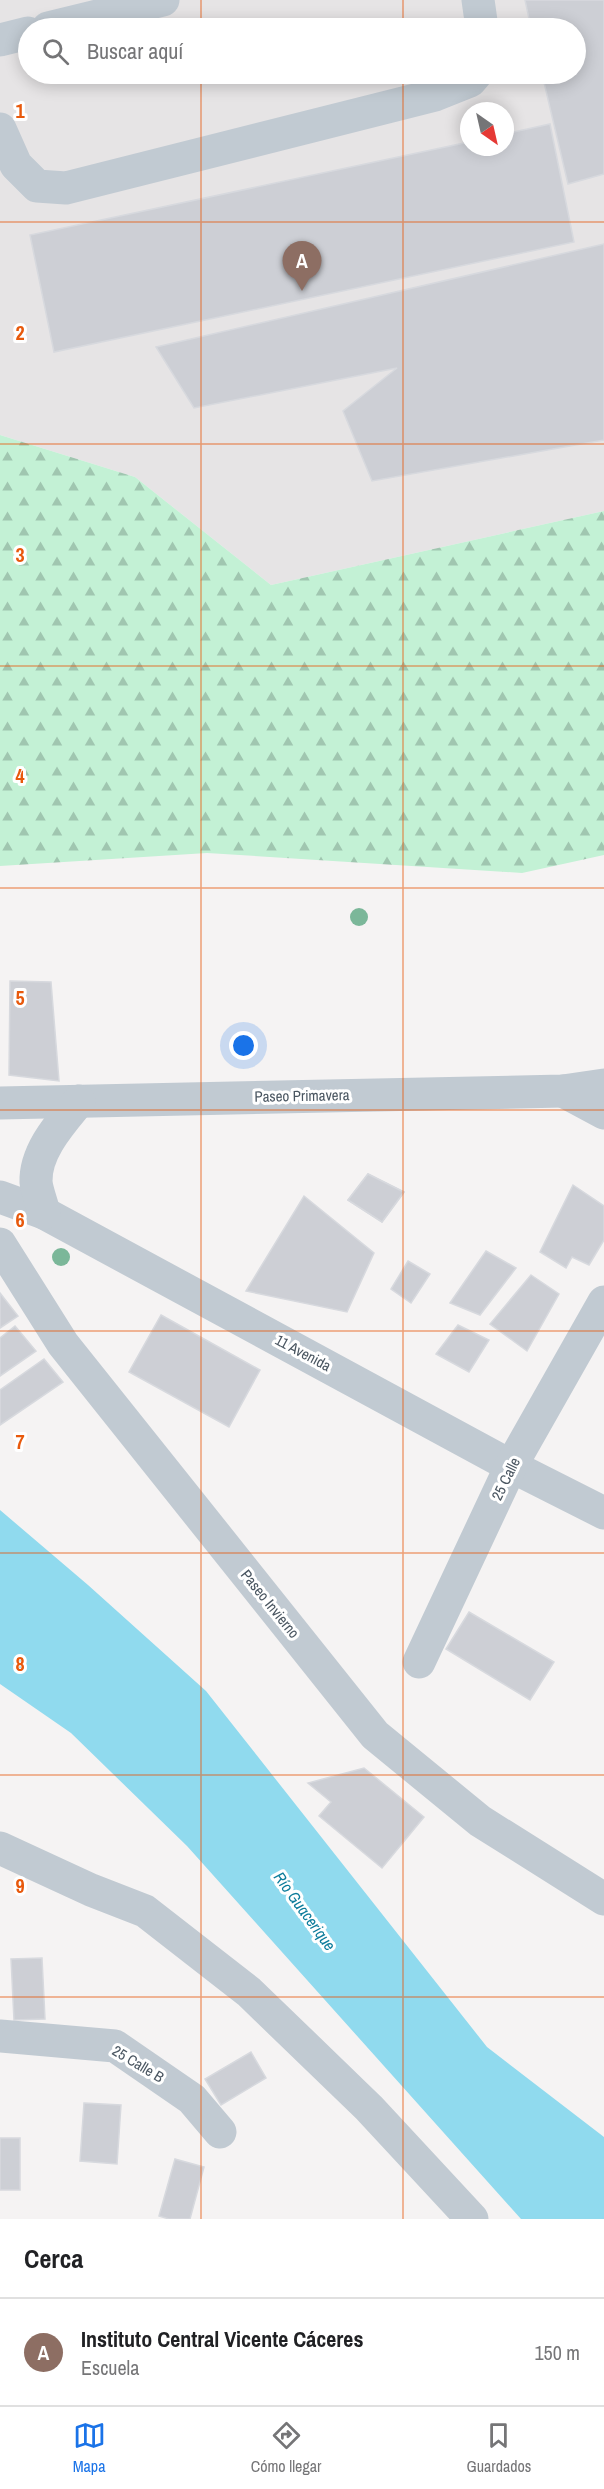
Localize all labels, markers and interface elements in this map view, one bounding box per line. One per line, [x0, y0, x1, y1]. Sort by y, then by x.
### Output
search box [18, 18, 586, 84]
icon: search [39, 35, 72, 68]
text: Buscar aquí [87, 36, 183, 66]
text: 1 [15, 97, 25, 124]
north arrow [460, 102, 514, 156]
pin: A [282, 242, 322, 291]
text: 2 [15, 319, 25, 346]
text: 3 [15, 541, 25, 568]
text: 4 [15, 762, 25, 789]
text: 5 [15, 984, 25, 1011]
your location [229, 1031, 258, 1060]
street label: Paseo Primavera [254, 1084, 350, 1107]
text: 6 [15, 1206, 25, 1233]
street label: 11 Avenida [272, 1329, 335, 1376]
text: 7 [15, 1428, 25, 1455]
street label: 25 Calle [486, 1454, 525, 1504]
street label: Paseo Invierno [236, 1565, 305, 1643]
text: 8 [15, 1650, 25, 1677]
water label: Río Guacerique [269, 1867, 341, 1955]
text: 9 [15, 1872, 25, 1899]
street label: 25 Calle B [109, 2040, 168, 2087]
text: Cerca [24, 2241, 83, 2276]
text: Instituto Central Vicente Cáceres [81, 2324, 363, 2354]
text: A [38, 2339, 49, 2366]
text: 150 m [534, 2339, 580, 2366]
text: Escuela [81, 2354, 139, 2381]
tab: Mapa [73, 2419, 106, 2477]
tab: Cómo llegar [251, 2419, 321, 2477]
tab: Guardados [467, 2419, 531, 2477]

